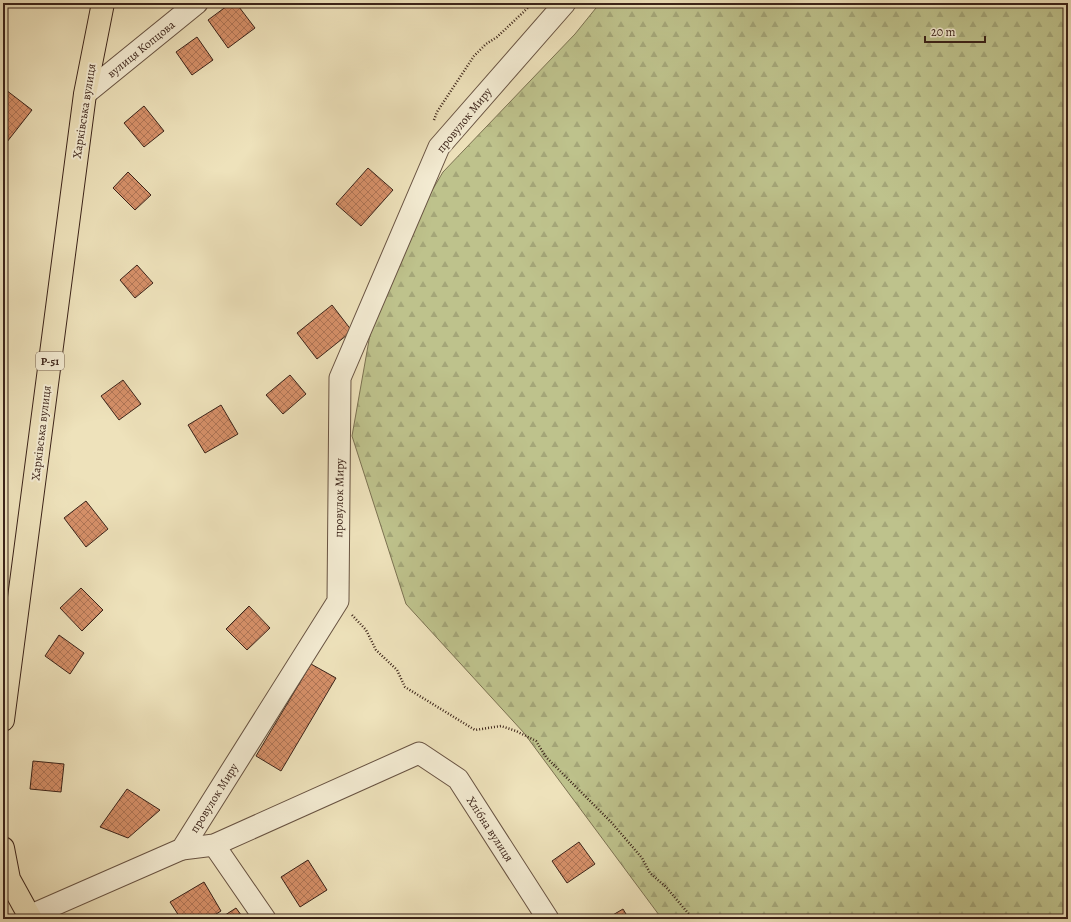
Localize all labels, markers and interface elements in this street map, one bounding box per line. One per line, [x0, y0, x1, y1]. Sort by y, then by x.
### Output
street label: вулиця Копцова [104, 16, 179, 81]
scale bar [925, 18, 985, 44]
text: 20 m [931, 24, 955, 40]
street label: Харківська вулиця [69, 62, 99, 160]
street label: провулок Миру [433, 84, 496, 156]
road number: Р-51 [36, 352, 64, 370]
street label: Харківська вулиця [27, 384, 55, 482]
street label: провулок Миру [330, 457, 348, 538]
street label: провулок Миру [186, 760, 242, 836]
street label: Хлібна вулиця [463, 793, 517, 865]

